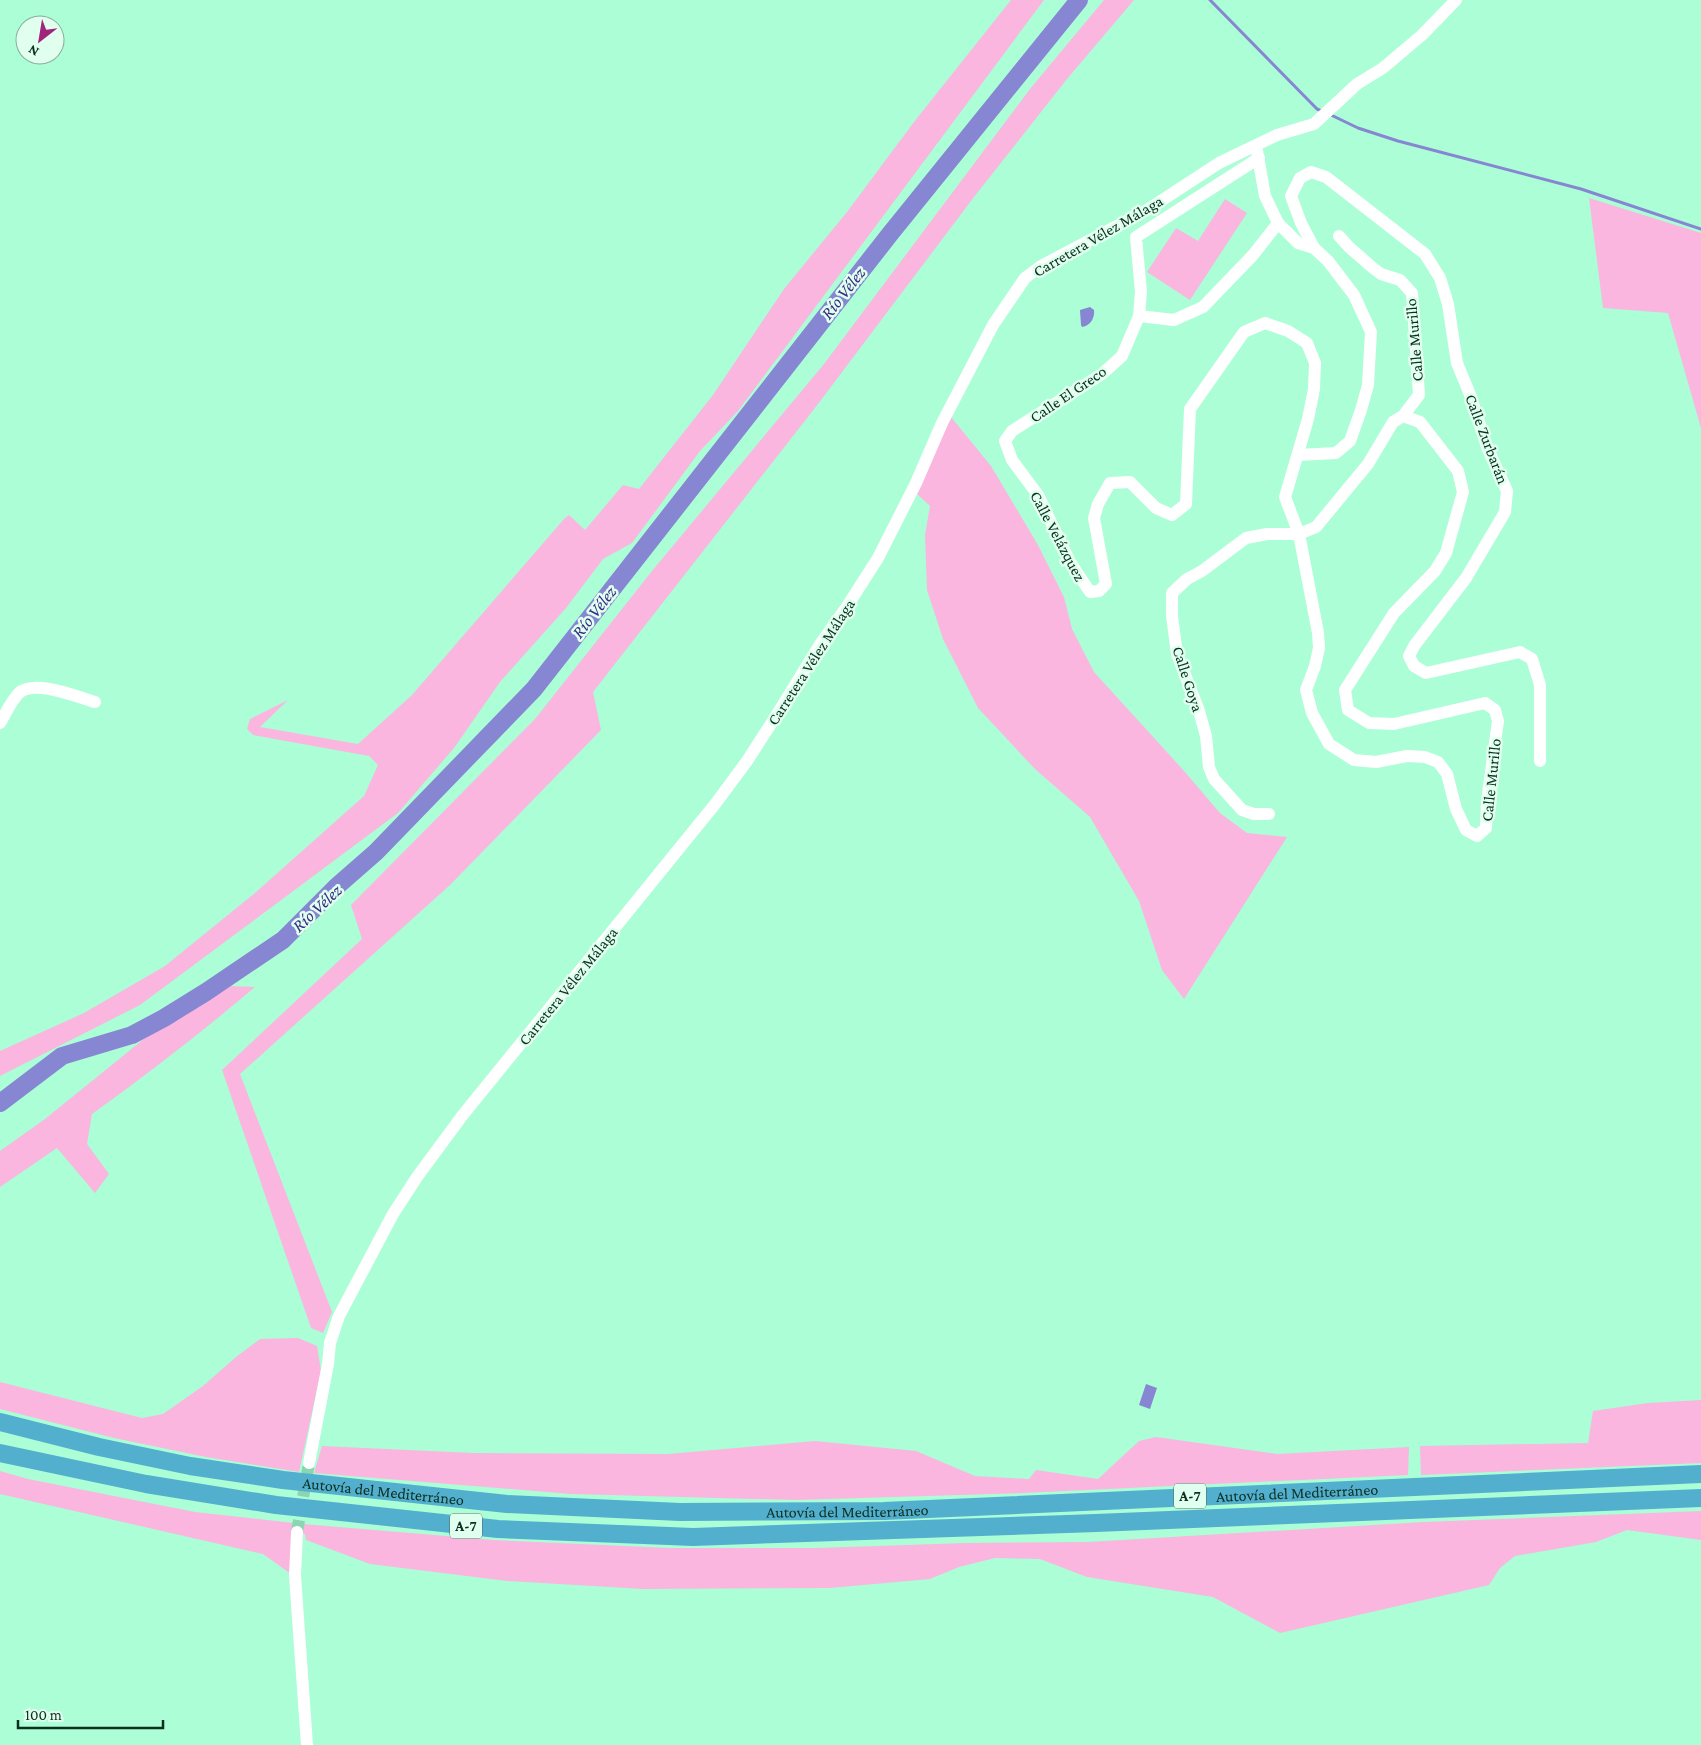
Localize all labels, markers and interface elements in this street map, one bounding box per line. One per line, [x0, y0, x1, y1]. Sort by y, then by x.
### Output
north arrow [15, 15, 65, 65]
text: N [25, 42, 42, 60]
street label: Carretera Vélez Málaga [1030, 192, 1167, 281]
water label: Río Vélez [817, 263, 869, 323]
street label: Calle Murillo [1402, 298, 1426, 382]
street label: Calle El Greco [1027, 362, 1109, 426]
street label: Calle Zurbarán [1462, 392, 1512, 487]
street label: Calle Velázquez [1026, 488, 1089, 585]
water label: Río Vélez [568, 582, 620, 642]
street label: Carretera Vélez Málaga [764, 595, 859, 729]
street label: Calle Goya [1168, 644, 1207, 715]
street label: Calle Murillo [1478, 738, 1504, 822]
water label: Río Vélez [288, 880, 346, 936]
street label: Carretera Vélez Málaga [515, 923, 622, 1049]
street label: Autovía del Mediterráneo [302, 1474, 465, 1508]
street label: Autovía del Mediterráneo [1216, 1480, 1379, 1504]
road number: A-7 [1174, 1484, 1206, 1508]
street label: Autovía del Mediterráneo [766, 1500, 929, 1520]
road number: A-7 [450, 1514, 482, 1538]
scale bar [18, 1698, 162, 1730]
text: 100 m [25, 1707, 62, 1723]

